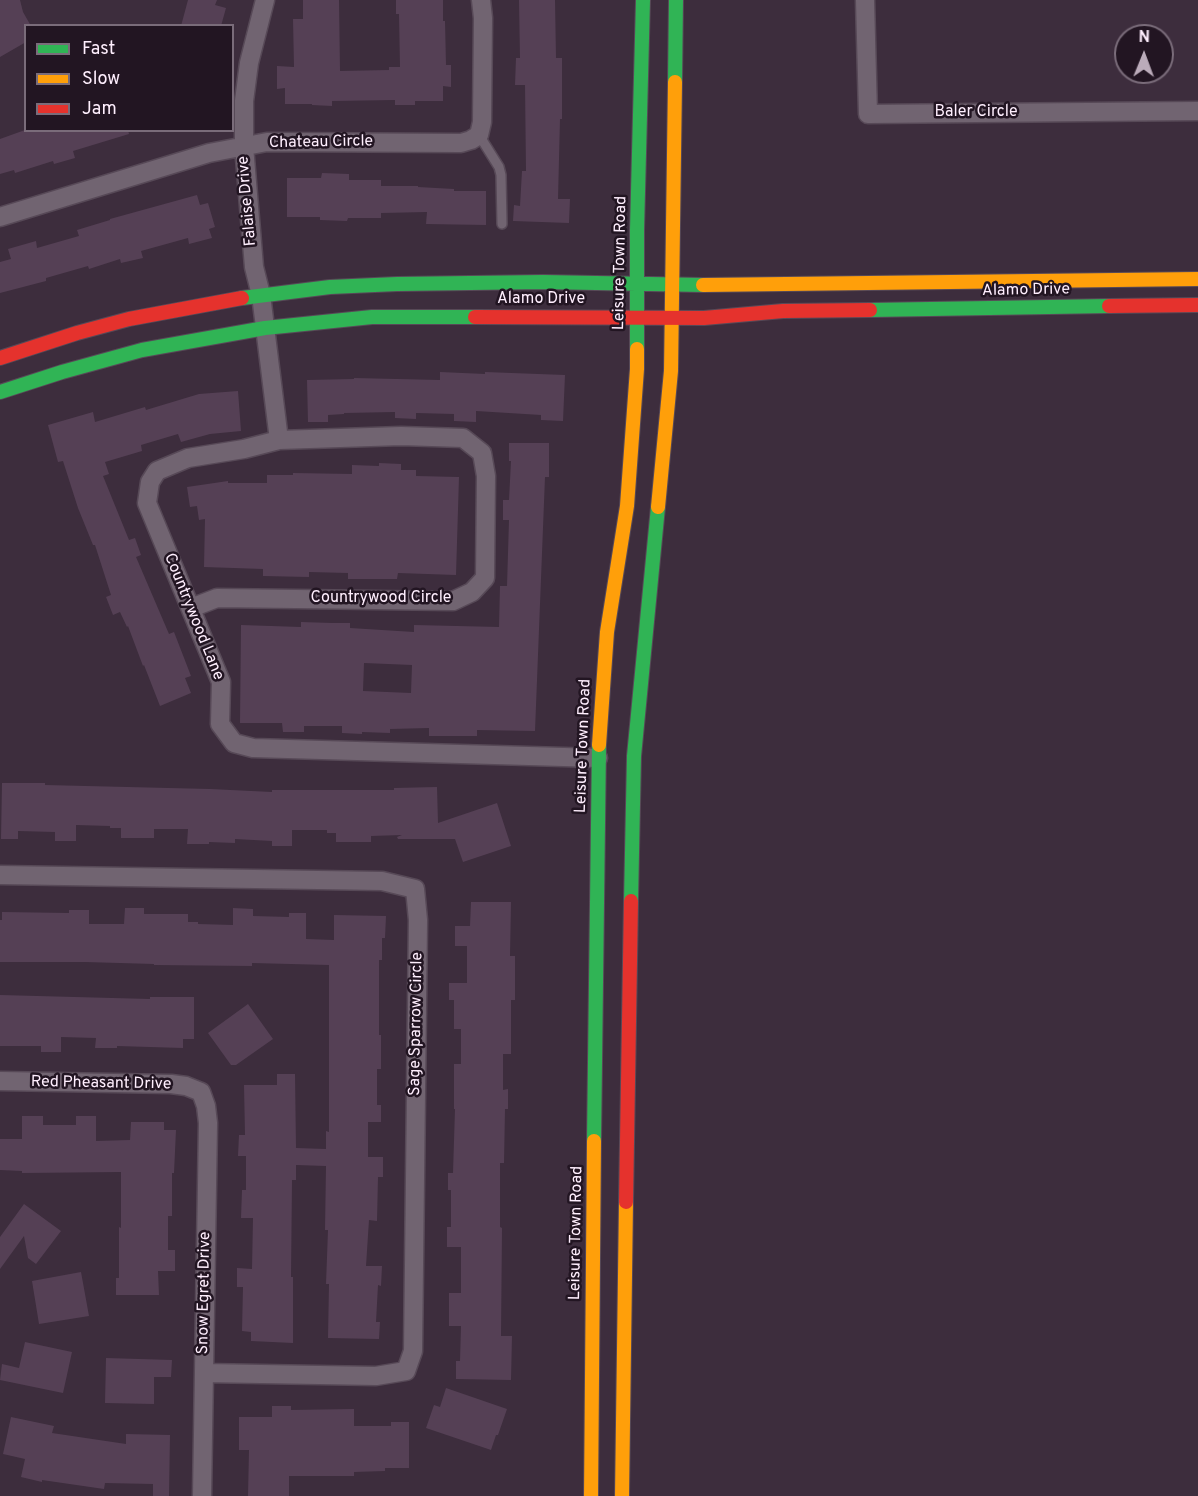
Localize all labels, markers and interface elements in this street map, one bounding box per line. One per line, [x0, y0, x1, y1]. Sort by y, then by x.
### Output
legend [24, 24, 234, 132]
north arrow [1114, 24, 1174, 84]
text: N [1138, 28, 1150, 48]
text: Fast [82, 38, 115, 61]
text: Slow [82, 68, 120, 91]
text: Jam [82, 98, 117, 121]
street label: Baler Circle [934, 103, 1018, 123]
street label: Chateau Circle [269, 132, 373, 154]
street label: Falaise Drive [234, 155, 262, 247]
street label: Leisure Town Road [610, 196, 632, 330]
street label: Alamo Drive [982, 281, 1070, 301]
street label: Alamo Drive [497, 290, 585, 310]
street label: Countrywood Lane [159, 551, 227, 683]
street label: Countrywood Circle [311, 589, 451, 609]
street label: Leisure Town Road [572, 679, 596, 813]
street label: Sage Sparrow Circle [406, 952, 428, 1096]
street label: Red Pheasant Drive [31, 1073, 171, 1095]
street label: Leisure Town Road [566, 1166, 588, 1300]
street label: Snow Egret Drive [194, 1231, 216, 1355]

